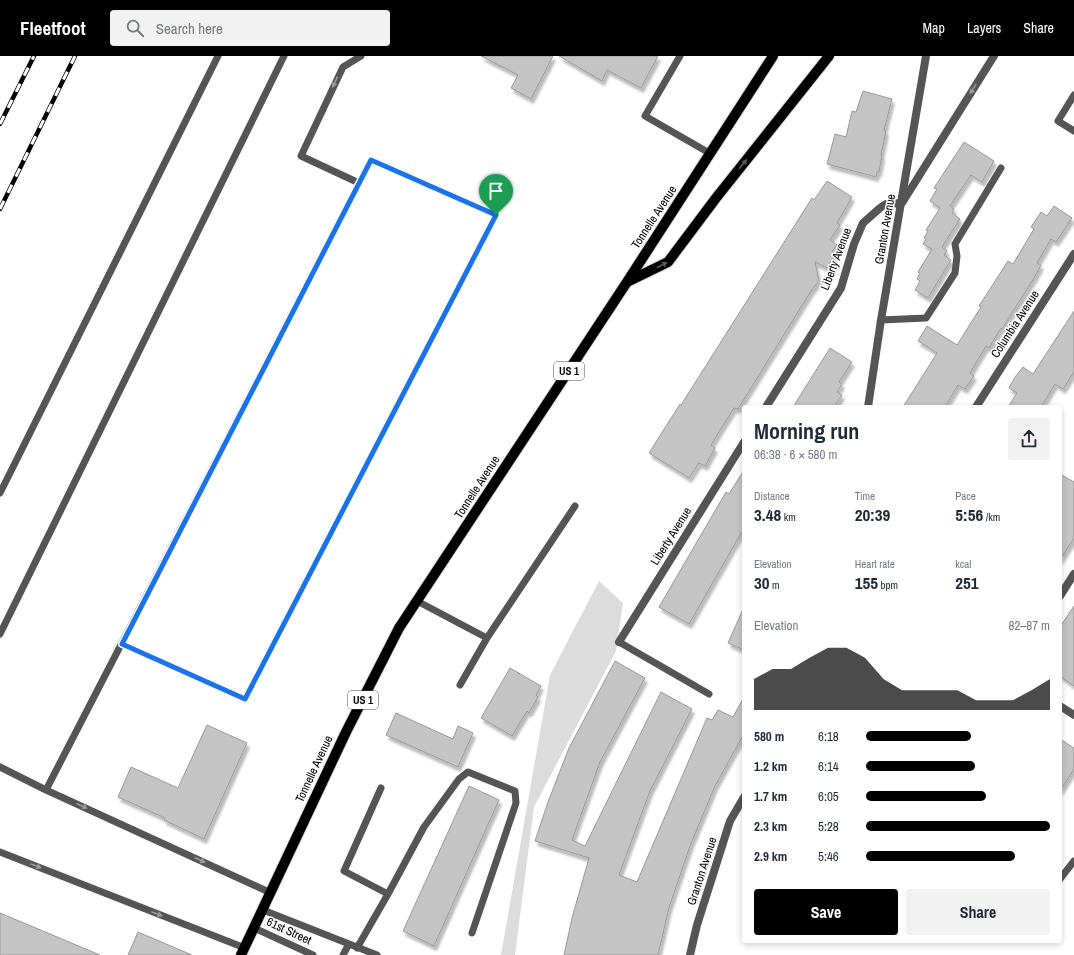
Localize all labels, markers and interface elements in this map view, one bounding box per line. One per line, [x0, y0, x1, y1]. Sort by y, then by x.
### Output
search box [110, 10, 390, 46]
text: Fleetfoot [20, 15, 86, 41]
icon: search [124, 17, 146, 39]
text: Search here [156, 18, 223, 39]
text: Map [923, 19, 945, 37]
text: Layers [967, 19, 1001, 37]
text: Share [1023, 19, 1054, 37]
one-way arrow [332, 77, 338, 88]
one-way arrow [969, 84, 977, 94]
one-way arrow [739, 158, 747, 169]
pin [479, 174, 513, 215]
icon: arrive [485, 180, 507, 202]
street label: Tonnelle Avenue [628, 182, 680, 252]
street label: Granton Avenue [871, 193, 899, 265]
street label: Liberty Avenue [817, 226, 855, 292]
one-way arrow [656, 261, 668, 268]
street label: Columbia Avenue [987, 287, 1043, 361]
road number: US 1 [554, 362, 584, 380]
text: Morning run [754, 416, 859, 446]
button: share [1008, 418, 1050, 460]
text: 06:38 · 6 × 580 m [754, 446, 837, 463]
street label: Tonnelle Avenue [451, 452, 503, 522]
text: Distance [754, 489, 790, 503]
text: Time [855, 489, 875, 503]
text: Pace [955, 489, 976, 503]
text: 3.48 [754, 503, 781, 526]
text: 20:39 [855, 503, 890, 526]
text: 5:56 [955, 503, 983, 526]
street label: Liberty Avenue [647, 504, 695, 568]
text: km [781, 510, 796, 524]
text: /km [983, 510, 1000, 524]
text: Elevation [754, 557, 792, 571]
text: Heart rate [855, 557, 895, 571]
text: kcal [955, 557, 971, 571]
text: 30 [754, 571, 770, 594]
text: 155 [855, 571, 878, 594]
text: 251 [955, 571, 979, 594]
text: m [770, 578, 780, 592]
text: bpm [878, 578, 898, 592]
text: Elevation [754, 617, 798, 634]
text: 82–87 m [1009, 617, 1050, 634]
road number: US 1 [348, 691, 378, 709]
text: 580 m [754, 728, 784, 745]
text: 6:18 [818, 728, 839, 745]
street label: Tonnelle Avenue [292, 733, 336, 805]
text: 1.2 km [754, 758, 787, 775]
text: 6:14 [818, 758, 839, 775]
text: 1.7 km [754, 788, 787, 805]
text: 6:05 [818, 788, 839, 805]
one-way arrow [76, 803, 87, 809]
text: 2.3 km [754, 818, 787, 835]
text: 5:28 [818, 818, 839, 835]
street label: Granton Avenue [683, 835, 721, 907]
text: 2.9 km [754, 848, 787, 865]
text: 5:46 [818, 848, 839, 865]
one-way arrow [194, 857, 205, 863]
one-way arrow [31, 864, 43, 870]
button: Save [754, 889, 898, 935]
button: Share [906, 889, 1050, 935]
one-way arrow [152, 911, 164, 917]
street label: 61st Street [264, 914, 314, 948]

